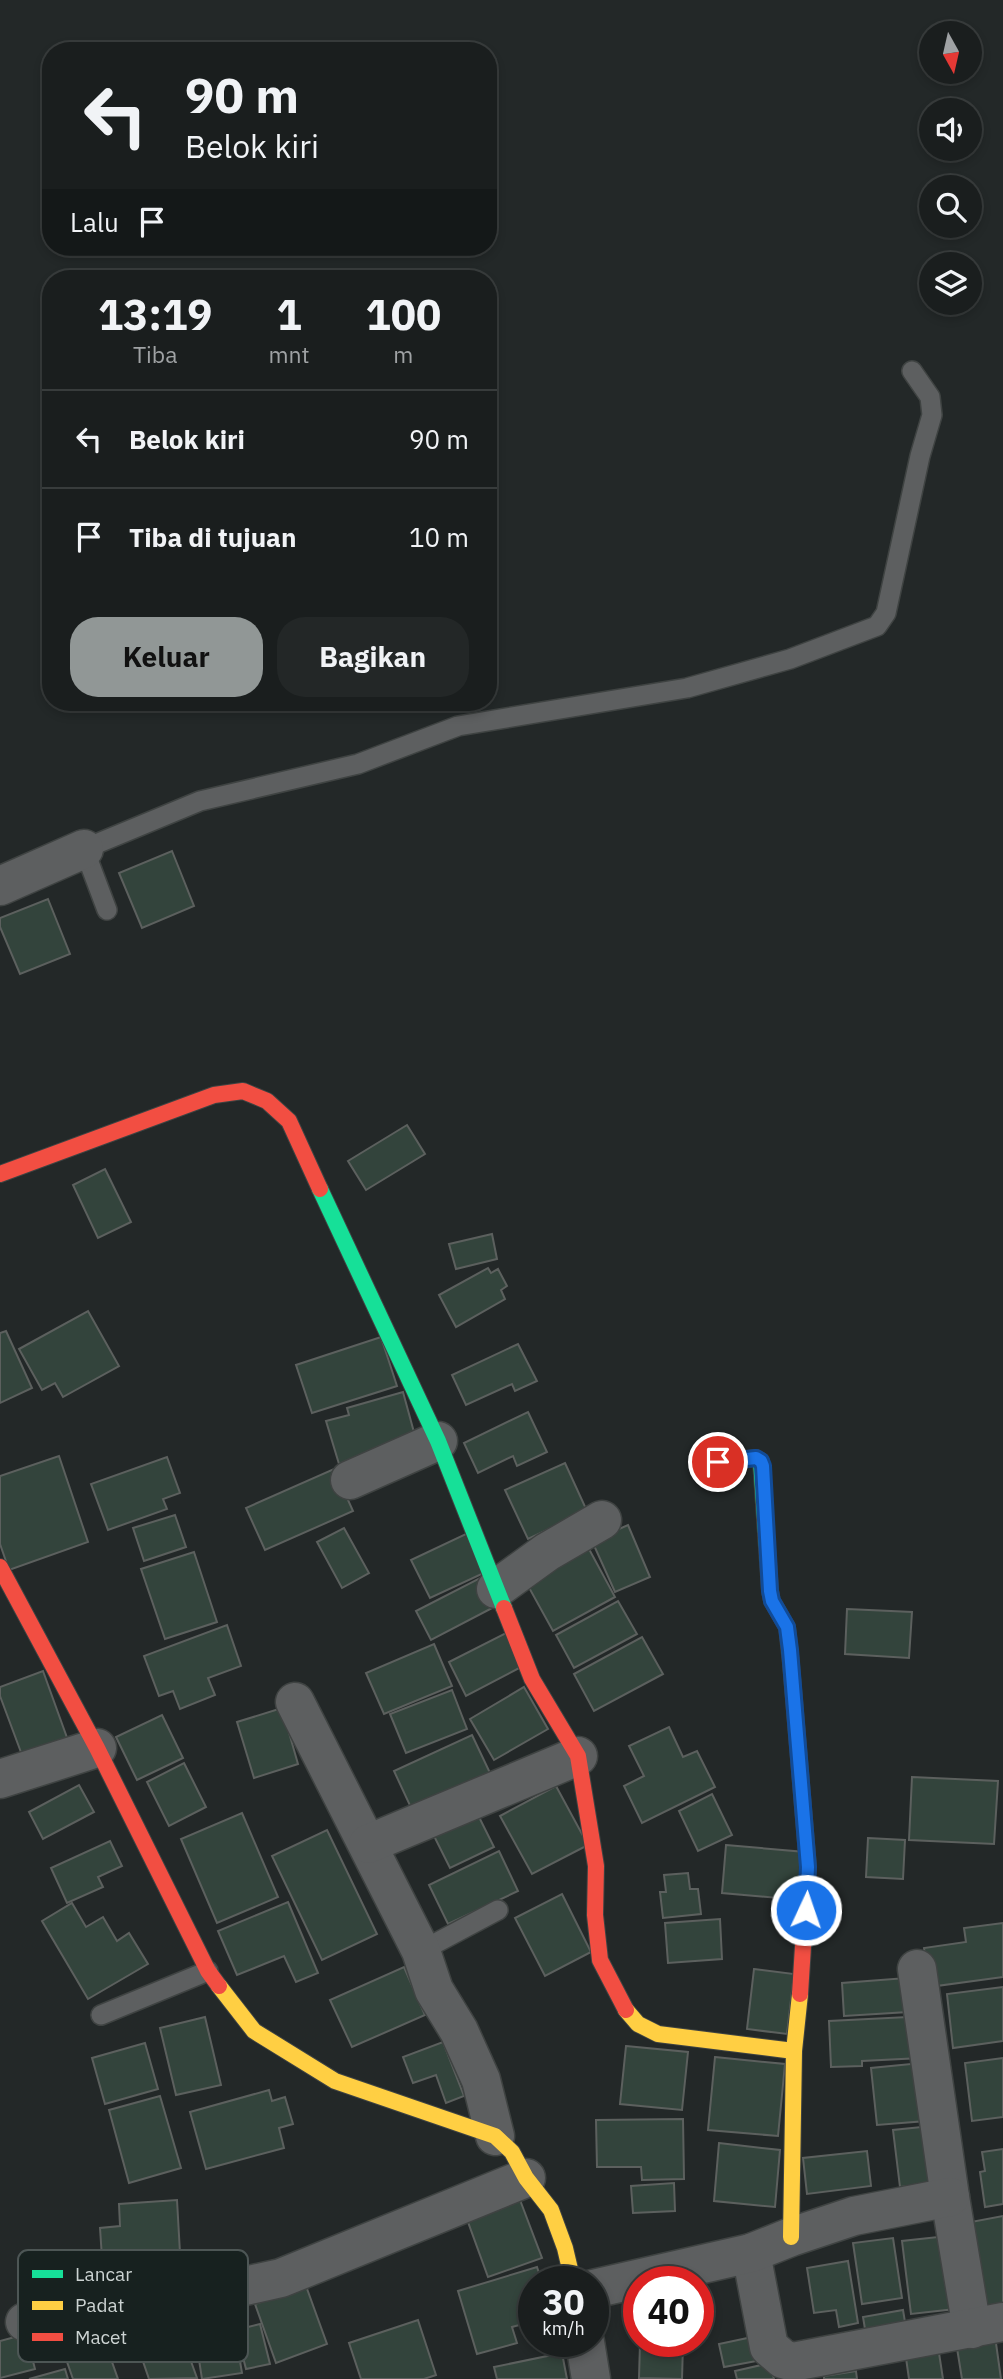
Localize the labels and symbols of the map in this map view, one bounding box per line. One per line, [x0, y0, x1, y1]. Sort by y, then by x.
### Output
north arrow [919, 21, 982, 84]
pin [688, 1432, 748, 1492]
position arrow [769, 1873, 843, 1947]
legend [18, 2250, 248, 2362]
text: Lancar [75, 2262, 132, 2286]
speed limit sign: 40 [623, 2266, 714, 2357]
text: Padat [75, 2293, 124, 2317]
text: Macet [75, 2325, 127, 2349]

